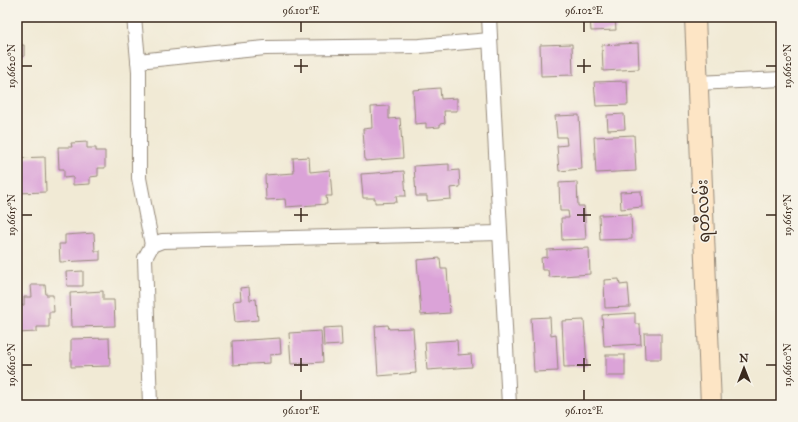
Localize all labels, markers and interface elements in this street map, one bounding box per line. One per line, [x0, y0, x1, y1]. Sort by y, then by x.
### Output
text: 96.101°E [283, 5, 319, 17]
text: 96.102°E [565, 5, 603, 17]
text: 19.6620°N [6, 43, 18, 88]
text: 19.6620°N [782, 43, 794, 88]
street label: ရတီလမ်း [690, 179, 718, 243]
text: 19.6615°N [6, 193, 18, 236]
text: 19.6615°N [782, 193, 794, 236]
text: 19.6610°N [6, 343, 18, 387]
text: 19.6610°N [782, 343, 794, 387]
north arrow [724, 348, 764, 388]
text: N [739, 352, 749, 365]
text: 96.101°E [283, 405, 319, 417]
text: 96.102°E [565, 405, 603, 417]

